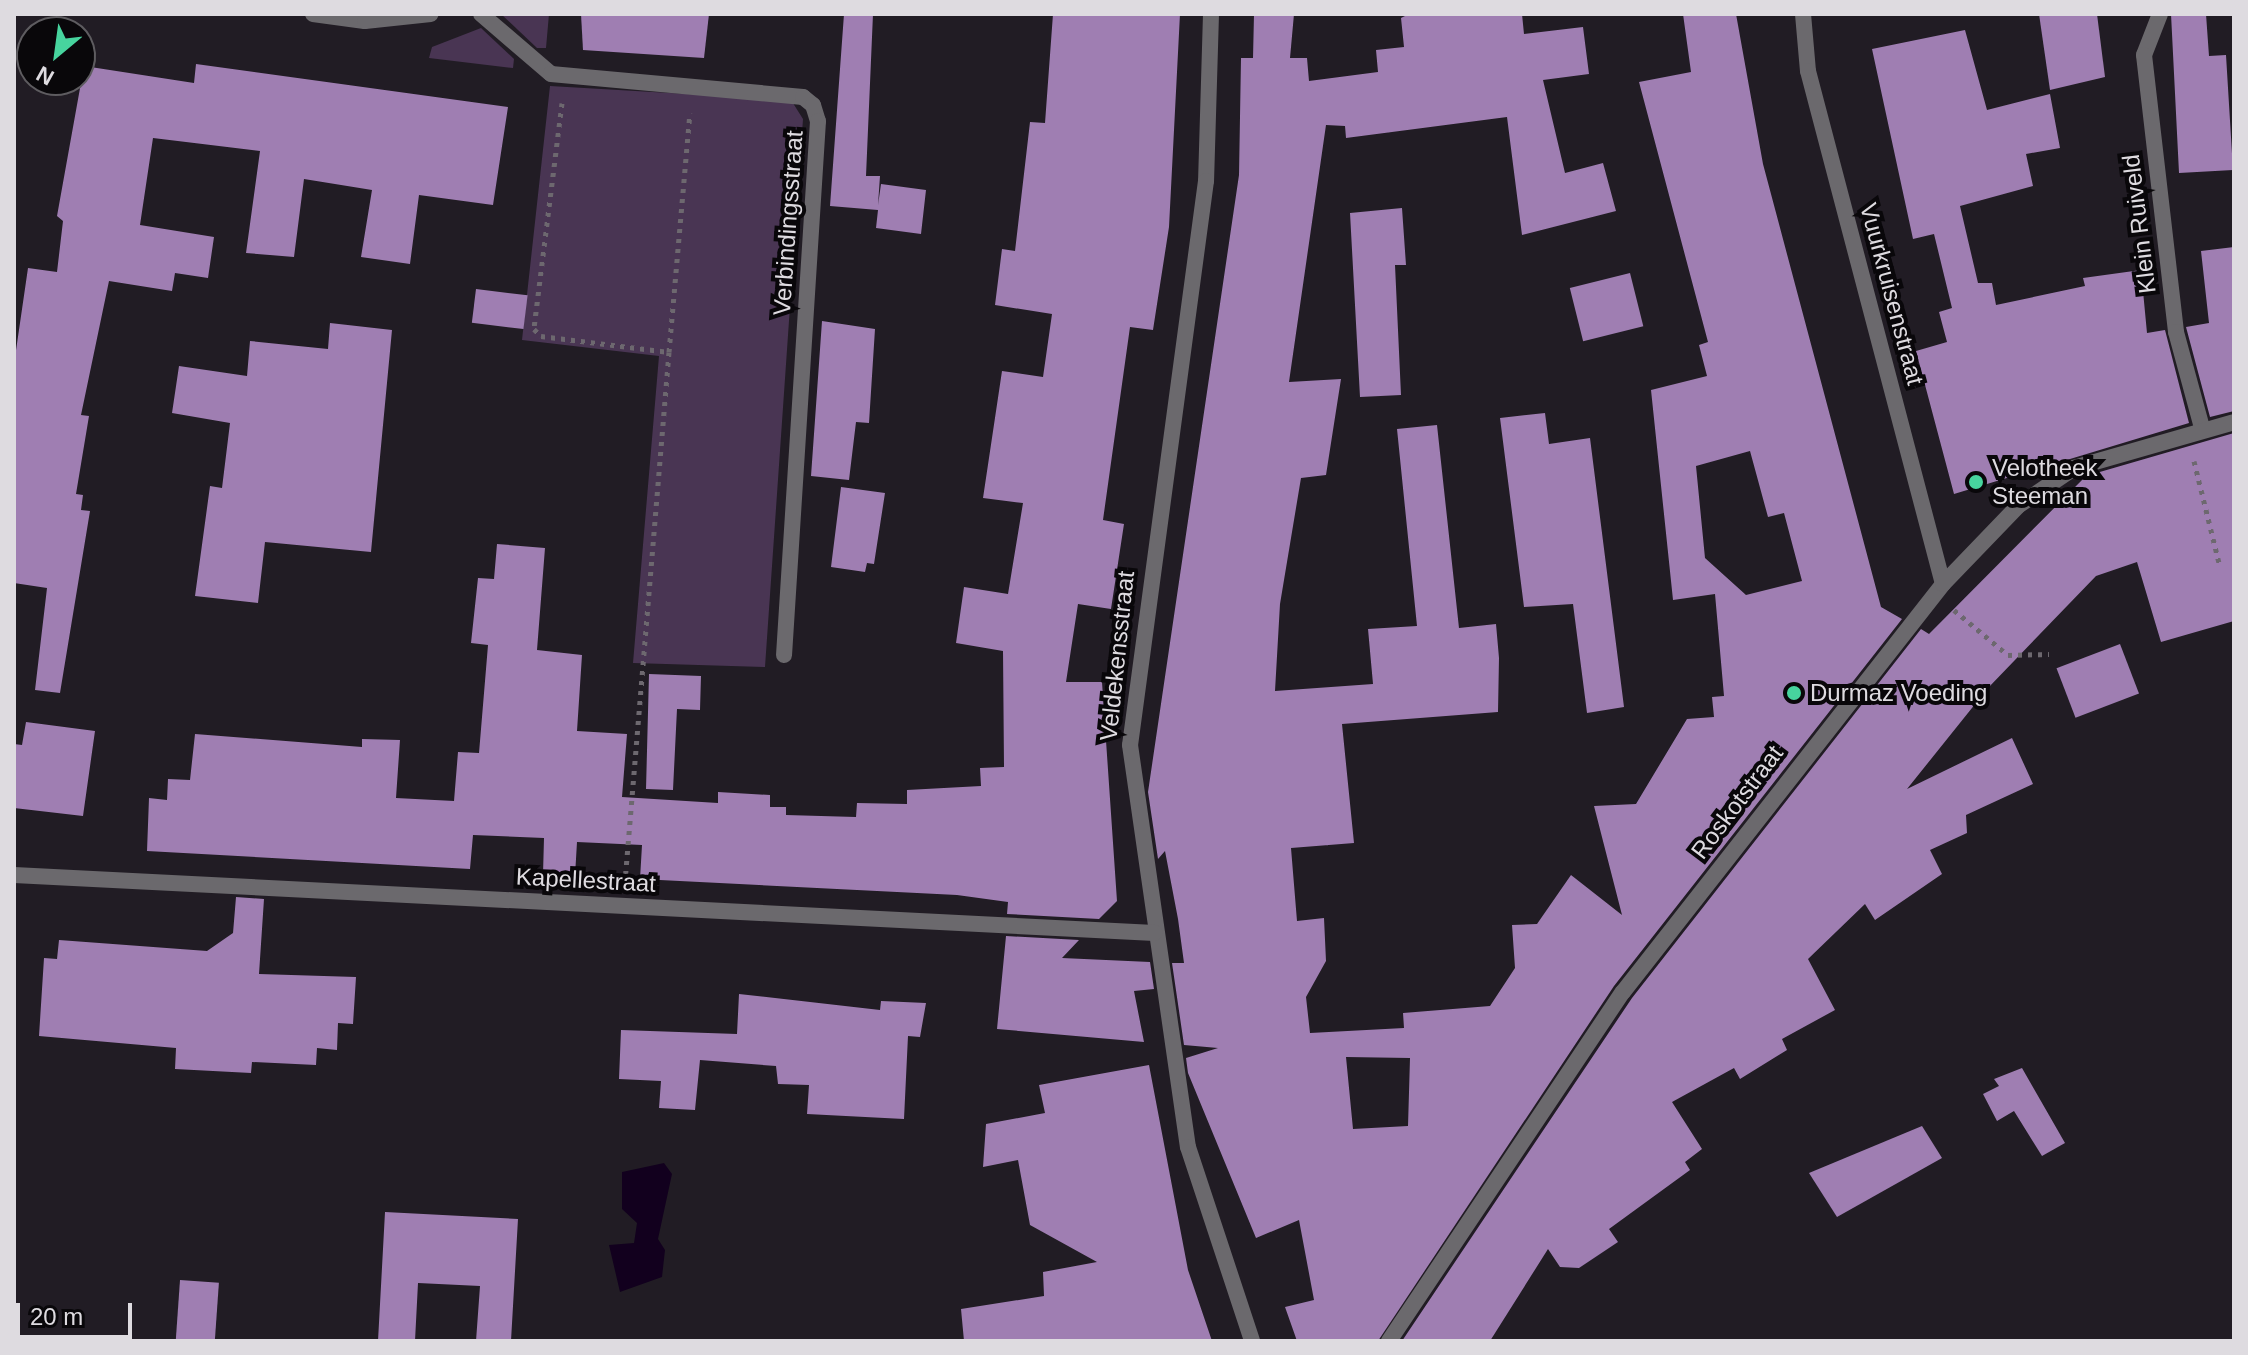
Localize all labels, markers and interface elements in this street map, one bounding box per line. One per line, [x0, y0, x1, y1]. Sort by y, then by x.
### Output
north arrow [16, 16, 96, 96]
text: N [32, 61, 58, 90]
street label: Verbindingsstraat [767, 129, 809, 317]
street label: Klein Ruiveld [2116, 153, 2162, 295]
street label: Vuurkruisenstraat [1854, 200, 1930, 388]
place label: Velotheek Steeman [1992, 454, 2097, 510]
marker: Velotheek Steeman [1967, 473, 1985, 491]
street label: Veldekensstraat [1094, 570, 1140, 742]
place label: Durmaz Voeding [1810, 679, 1987, 707]
marker: Durmaz Voeding [1785, 684, 1803, 702]
street label: Roskotstraat [1685, 740, 1789, 864]
street label: Kapellestraat [515, 862, 657, 898]
scale bar [20, 1287, 136, 1337]
text: 20 m [30, 1303, 83, 1330]

